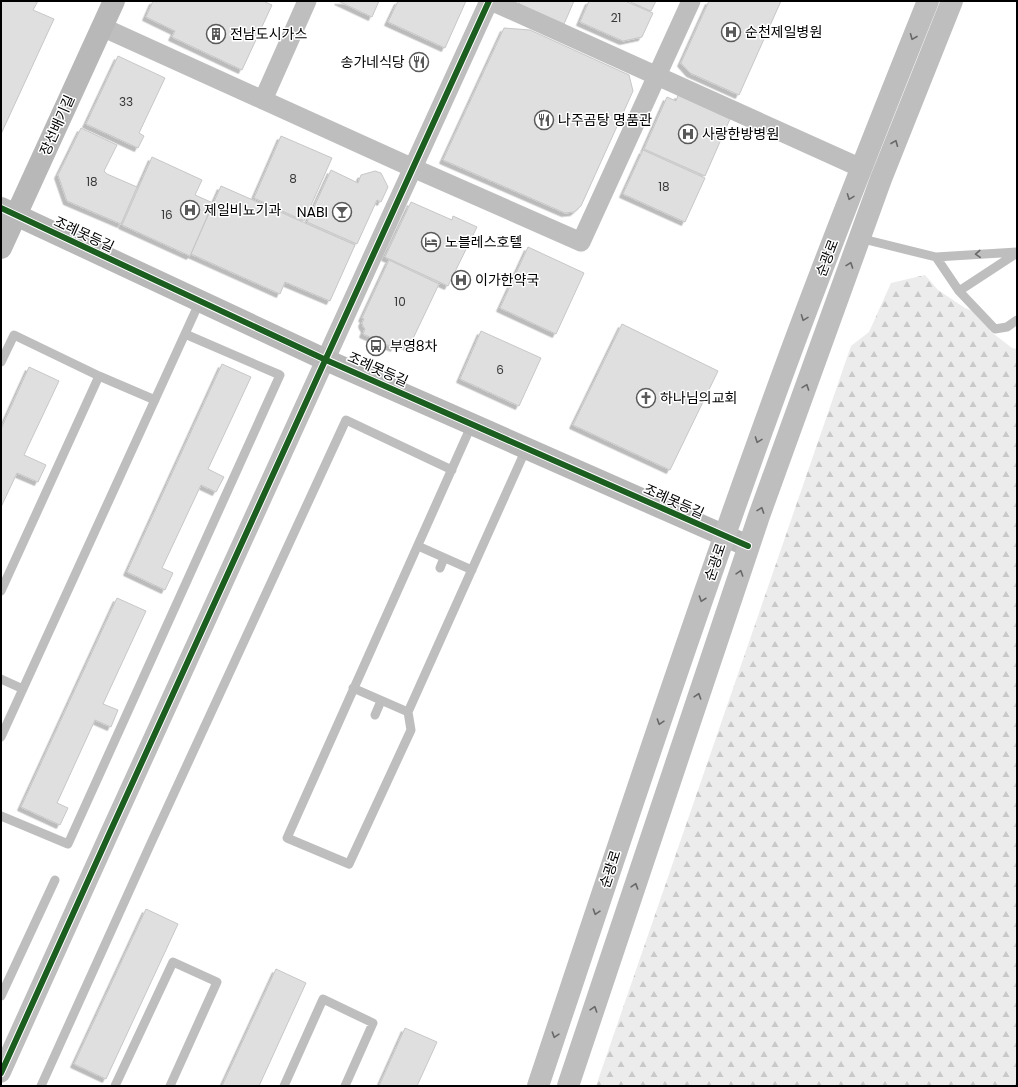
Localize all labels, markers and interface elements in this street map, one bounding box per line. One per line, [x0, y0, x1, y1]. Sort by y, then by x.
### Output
house number: 21 [611, 9, 621, 26]
hospital icon: 순천제일병원 [720, 21, 742, 43]
place label: 순천제일병원 [745, 22, 822, 42]
building icon: 전남도시가스 [205, 23, 227, 45]
place label: 전남도시가스 [230, 24, 307, 44]
one-way arrow [910, 34, 918, 41]
restaurant icon: 송가네식당 [408, 51, 430, 73]
place label: 송가네식당 [341, 52, 405, 72]
street label: 장선배기길 [35, 92, 79, 158]
house number: 33 [119, 93, 133, 110]
restaurant icon: 나주곰탕 명품관 [533, 109, 555, 131]
place label: 나주곰탕 명품관 [558, 110, 652, 130]
hospital icon: 사랑한방병원 [677, 123, 699, 145]
place label: 사랑한방병원 [702, 124, 779, 144]
one-way arrow [890, 140, 898, 148]
house number: 8 [289, 170, 297, 187]
house number: 18 [86, 173, 98, 190]
house number: 18 [658, 178, 670, 195]
one-way arrow [846, 193, 854, 200]
hospital icon: 제일비뇨기과 [179, 199, 201, 221]
place label: 제일비뇨기과 [204, 200, 281, 220]
bar icon: NABI [331, 201, 353, 223]
place label: NABI [297, 202, 328, 222]
house number: 16 [161, 206, 173, 223]
street label: 조례못등길 [51, 211, 117, 257]
hotel icon: 노블레스호텔 [420, 231, 442, 253]
place label: 노블레스호텔 [445, 232, 522, 252]
street label: 순광로 [811, 236, 843, 280]
one-way arrow [975, 250, 981, 258]
one-way arrow [845, 262, 853, 269]
hospital icon: 이가한약국 [450, 269, 472, 291]
place label: 이가한약국 [475, 270, 540, 290]
house number: 10 [394, 293, 406, 310]
one-way arrow [800, 315, 808, 322]
bus stop icon: 부영8차 [365, 335, 387, 357]
place label: 부영8차 [390, 336, 438, 356]
street label: 조례못등길 [345, 347, 411, 391]
house number: 6 [496, 361, 504, 378]
one-way arrow [801, 384, 809, 391]
church icon: 하나님의교회 [635, 387, 657, 409]
place label: 하나님의교회 [660, 388, 737, 408]
one-way arrow [755, 437, 763, 444]
street label: 조례못등길 [641, 479, 707, 523]
one-way arrow [757, 506, 765, 513]
street label: 순광로 [699, 540, 731, 584]
one-way arrow [735, 569, 743, 576]
one-way arrow [698, 595, 707, 602]
one-way arrow [694, 693, 702, 700]
one-way arrow [656, 718, 664, 725]
street label: 순광로 [595, 847, 626, 890]
one-way arrow [630, 882, 639, 889]
one-way arrow [592, 908, 601, 915]
one-way arrow [589, 1006, 598, 1013]
one-way arrow [551, 1031, 560, 1038]

